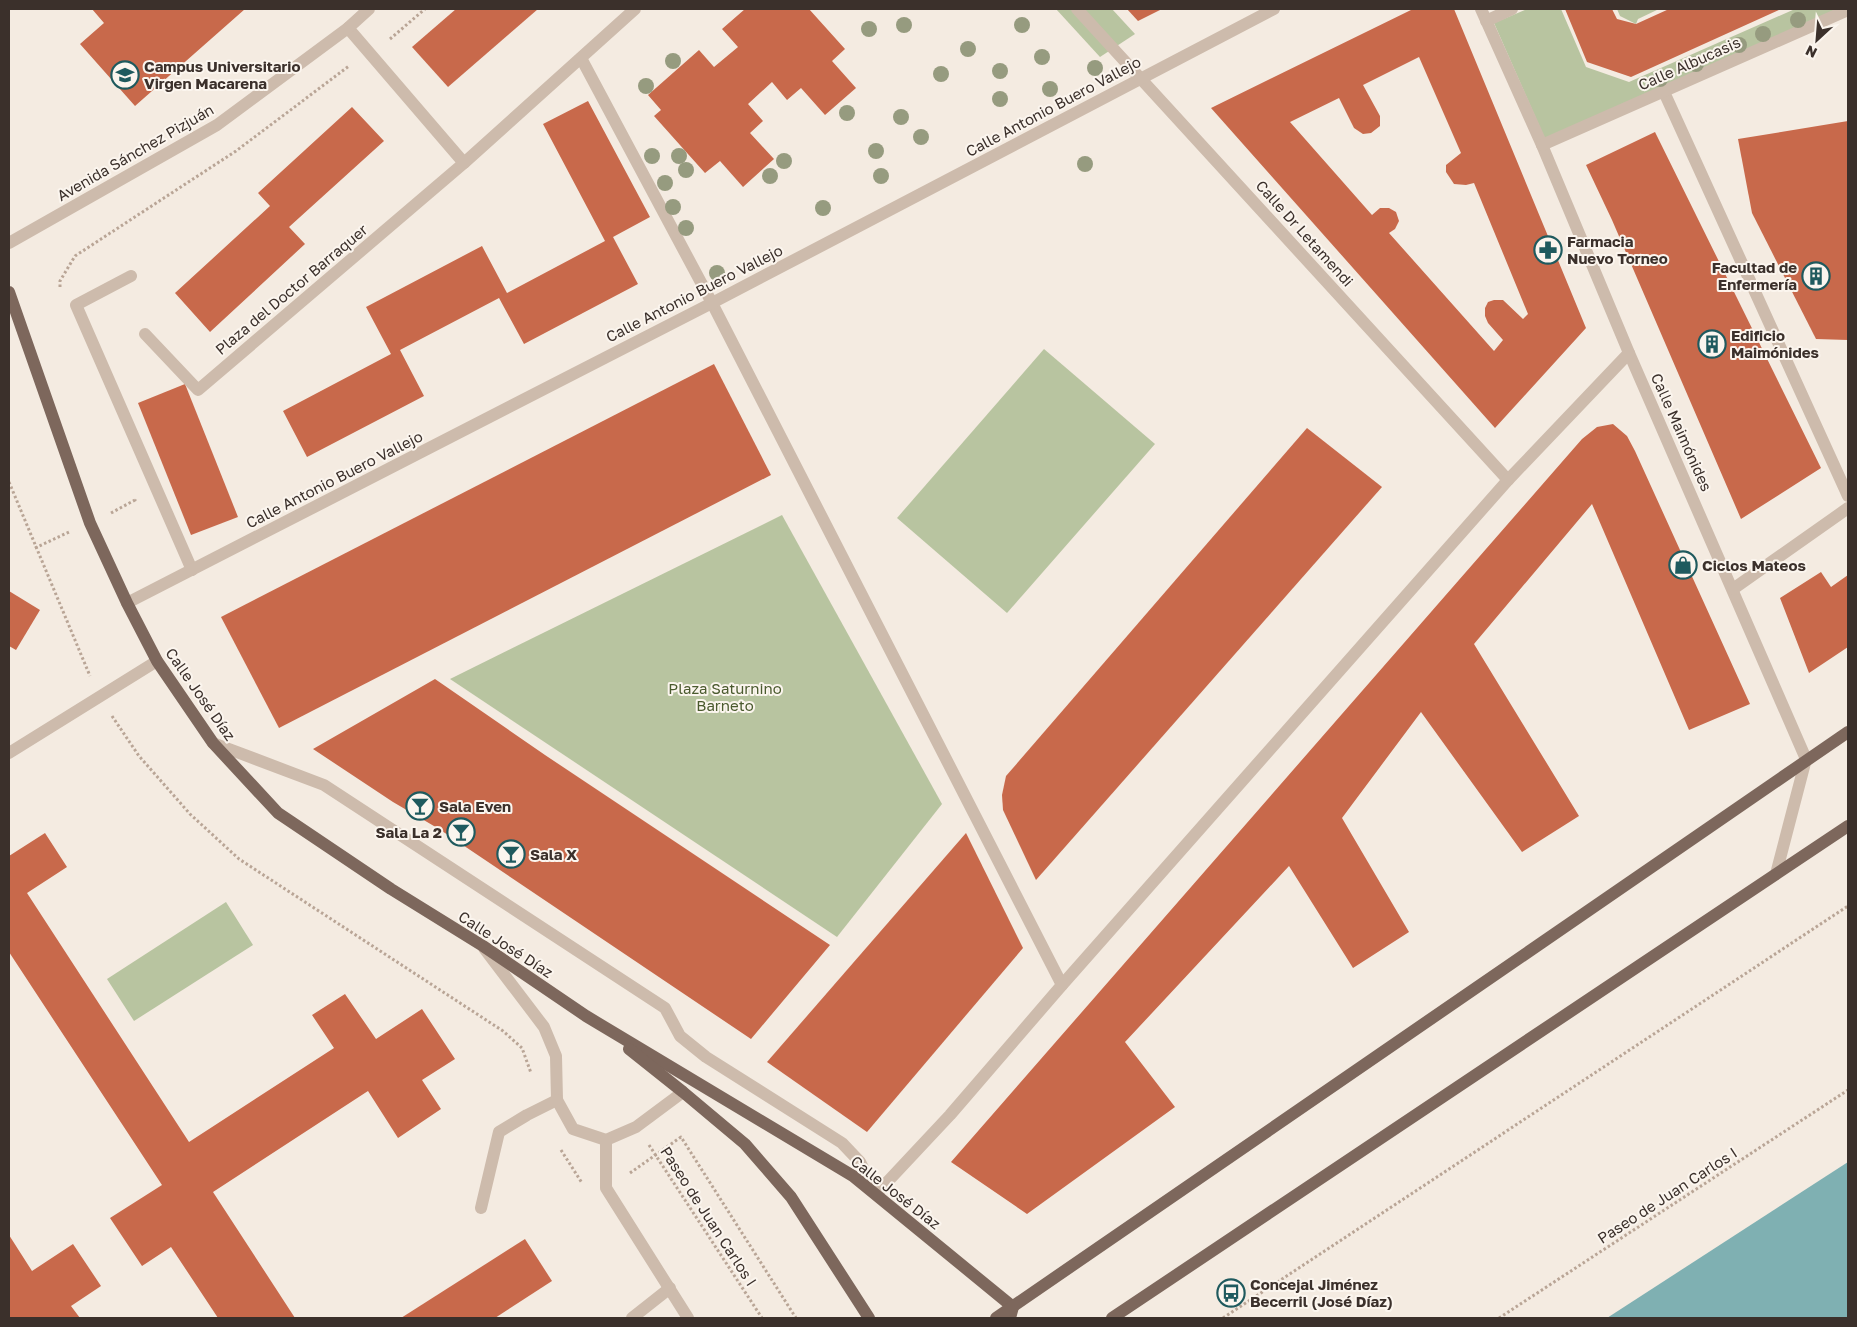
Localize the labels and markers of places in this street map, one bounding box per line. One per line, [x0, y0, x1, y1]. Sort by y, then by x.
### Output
place label: Campus Universitario Virgen Macarena [144, 57, 300, 92]
school or university icon: Campus Universitario Virgen Macarena [110, 60, 140, 90]
place label: Farmacia Nuevo Torneo [1567, 232, 1668, 267]
pharmacy icon: Farmacia Nuevo Torneo [1533, 235, 1563, 265]
place label: Facultad de Enfermería [1712, 258, 1797, 293]
building icon: Facultad de Enfermería [1801, 261, 1831, 291]
place label: Edificio Maimónides [1731, 326, 1819, 361]
building icon: Edificio Maimónides [1697, 329, 1727, 359]
shop icon: Ciclos Mateos [1668, 550, 1698, 580]
place label: Ciclos Mateos [1702, 556, 1806, 574]
bar icon: Sala Even [405, 791, 435, 821]
place label: Sala Even [439, 797, 511, 815]
bar icon: Sala La 2 [446, 817, 476, 847]
place label: Sala La 2 [375, 823, 442, 841]
bar icon: Sala X [496, 839, 526, 869]
place label: Sala X [530, 845, 577, 863]
place label: Concejal Jiménez Becerril (José Díaz) [1250, 1275, 1393, 1310]
bus stop icon: Concejal Jiménez Becerril (José Díaz) [1216, 1278, 1246, 1308]

